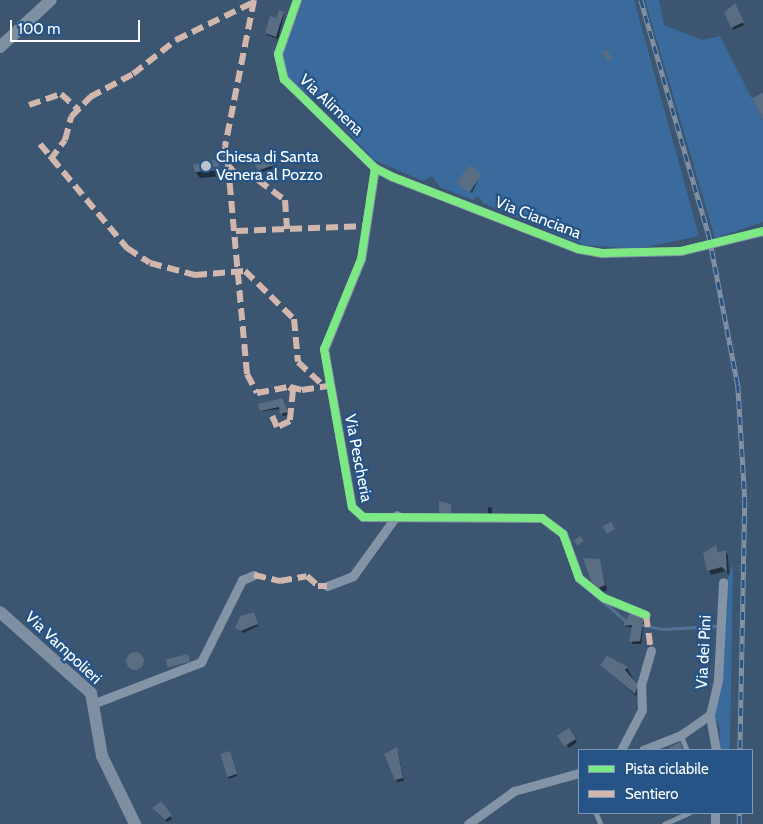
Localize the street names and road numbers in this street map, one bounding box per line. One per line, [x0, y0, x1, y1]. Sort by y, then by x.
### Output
street label: Via Alimena [295, 70, 367, 140]
street label: Via Cianciana [492, 193, 584, 243]
street label: Via Pescheria [340, 412, 376, 504]
street label: Via Vampolieri [21, 608, 105, 688]
street label: Via dei Pini [692, 615, 716, 689]

